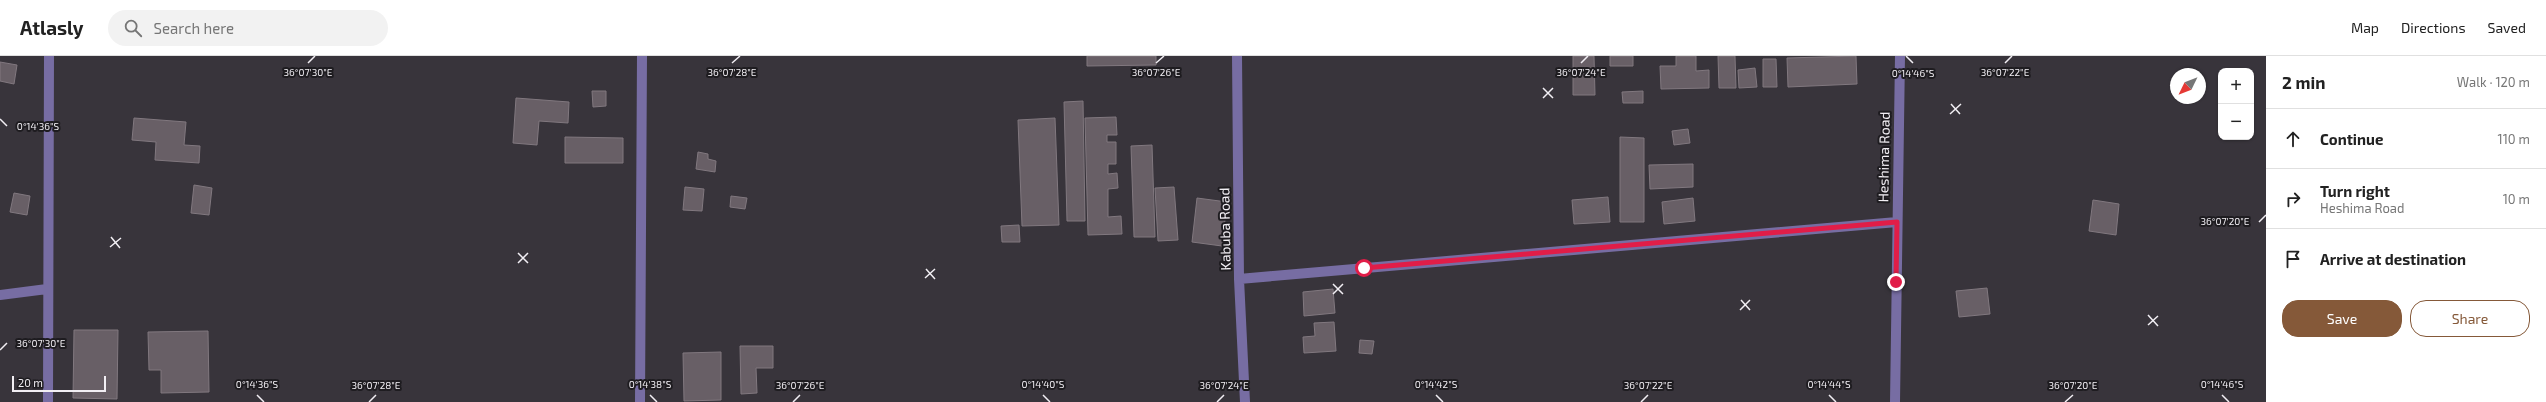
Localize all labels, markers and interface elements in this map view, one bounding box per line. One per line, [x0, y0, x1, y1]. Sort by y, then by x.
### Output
search box [108, 10, 388, 46]
text: Atlasly [20, 16, 84, 39]
icon: search [122, 17, 144, 39]
text: Search here [154, 19, 234, 37]
text: Map [2351, 19, 2379, 36]
text: Directions [2401, 19, 2466, 36]
text: Saved [2488, 19, 2526, 36]
text: 36°07'30"E [284, 66, 333, 78]
text: 36°07'28"E [708, 66, 757, 78]
text: 36°07'26"E [1132, 66, 1181, 78]
text: 36°07'24"E [1556, 66, 1606, 78]
text: 36°07'22"E [1981, 66, 2030, 78]
text: 0°14'46"S [1892, 67, 1935, 79]
north arrow [2170, 68, 2206, 104]
map controls [2218, 68, 2254, 140]
button: + [2218, 68, 2254, 104]
text: 2 min [2282, 72, 2325, 92]
text: Walk · 120 m [2457, 74, 2530, 90]
button: − [2218, 104, 2254, 140]
street label: Heshima Road [1874, 111, 1893, 203]
text: 0°14'36"S [17, 120, 60, 132]
icon: ahead [2282, 128, 2304, 150]
text: Continue [2320, 130, 2383, 148]
text: 110 m [2498, 131, 2530, 147]
text: Turn right [2320, 182, 2390, 200]
street label: Kabuba Road [1215, 187, 1234, 271]
icon: right [2282, 188, 2304, 210]
text: 10 m [2503, 191, 2530, 207]
text: Heshima Road [2320, 200, 2404, 216]
text: 36°07'20"E [2201, 215, 2250, 227]
icon: arrive [2282, 248, 2304, 270]
text: Arrive at destination [2320, 250, 2466, 268]
route start [1355, 259, 1373, 277]
route end [1887, 273, 1905, 291]
button: Save [2282, 300, 2402, 337]
button: Share [2410, 300, 2530, 337]
text: 36°07'30"E [17, 337, 66, 349]
scale bar [12, 374, 106, 393]
text: 20 m [18, 376, 43, 389]
text: 0°14'36"S [236, 378, 279, 390]
text: 0°14'38"S [629, 378, 672, 390]
text: 0°14'40"S [1022, 378, 1065, 390]
text: 0°14'42"S [1415, 378, 1458, 390]
text: 0°14'44"S [1807, 378, 1851, 390]
text: 0°14'46"S [2201, 378, 2244, 390]
text: 36°07'28"E [352, 379, 401, 391]
text: 36°07'26"E [776, 379, 825, 391]
text: 36°07'24"E [1199, 379, 1249, 391]
text: 36°07'22"E [1624, 379, 1673, 391]
text: 36°07'20"E [2049, 379, 2098, 391]

